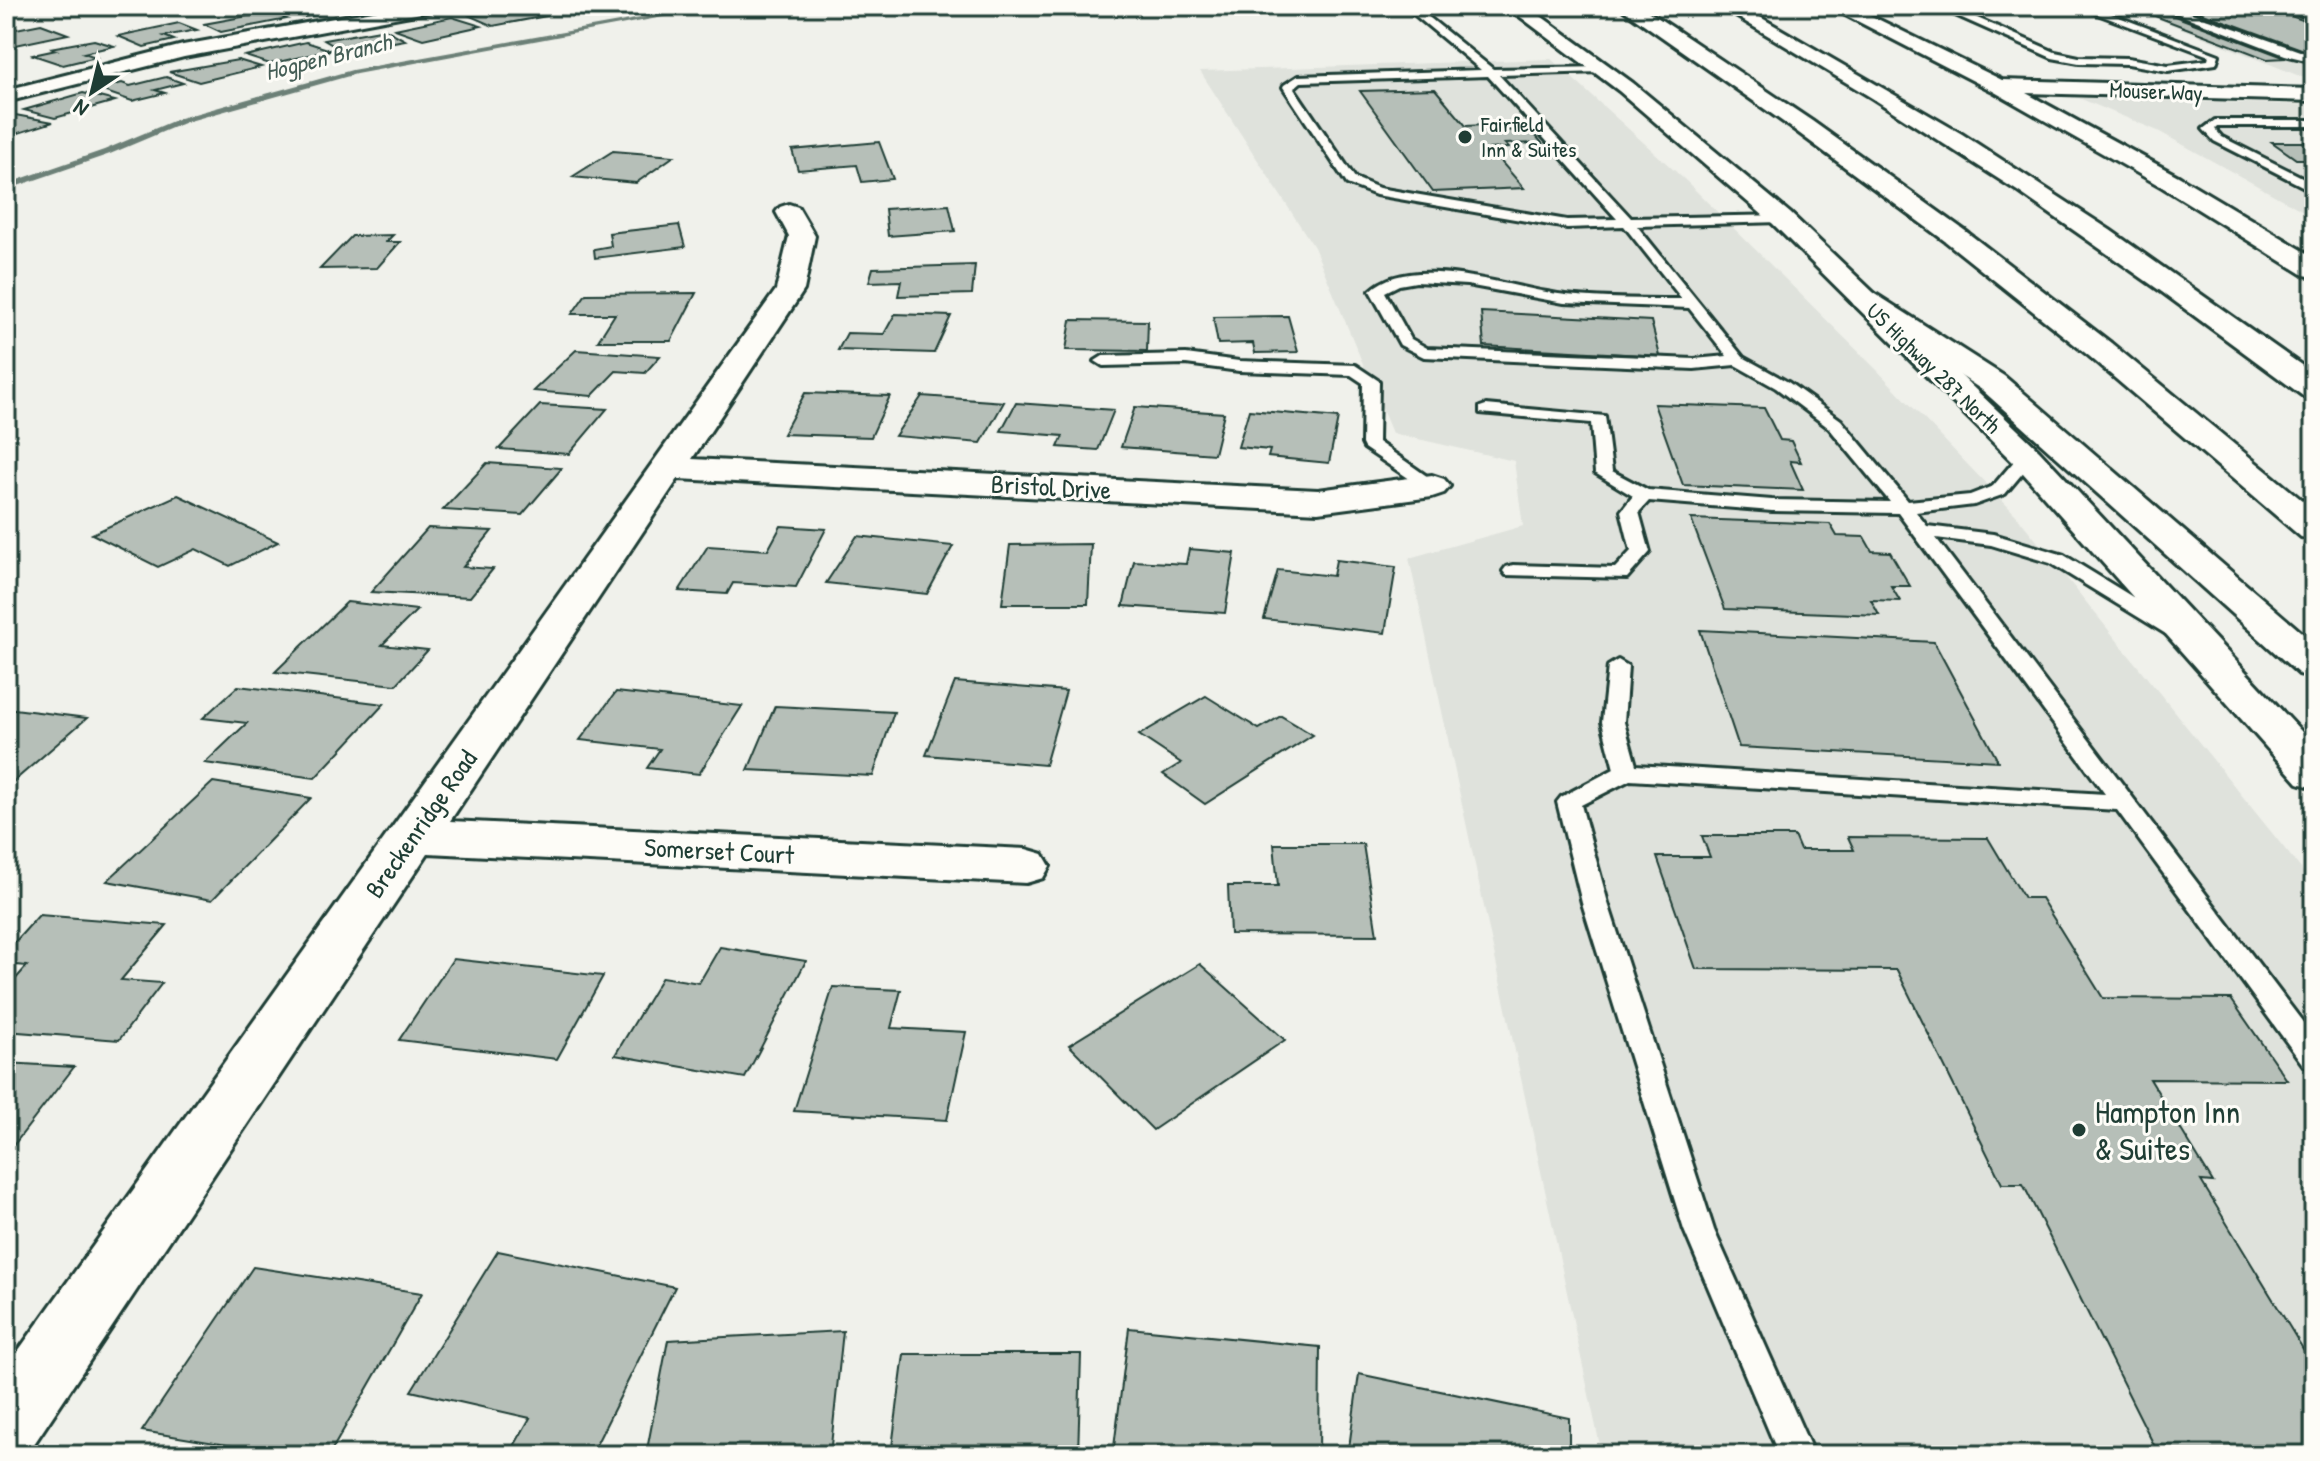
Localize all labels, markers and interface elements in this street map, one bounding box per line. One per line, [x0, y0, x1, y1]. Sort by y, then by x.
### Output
water label: Hogpen Branch [261, 24, 396, 88]
north arrow [52, 52, 132, 132]
street label: Mouser Way [2109, 74, 2203, 108]
text: N [67, 93, 94, 124]
place label: Fairfield Inn & Suites [1480, 109, 1576, 164]
marker: Fairfield Inn & Suites [1456, 128, 1474, 146]
street label: US Highway 287 North [1860, 296, 2008, 440]
street label: Bristol Drive [990, 466, 1112, 507]
street label: Breckenridge Road [357, 743, 485, 905]
street label: Somerset Court [643, 829, 796, 872]
place label: Hampton Inn & Suites [2095, 1090, 2240, 1170]
marker: Hampton Inn & Suites [2070, 1121, 2088, 1139]

